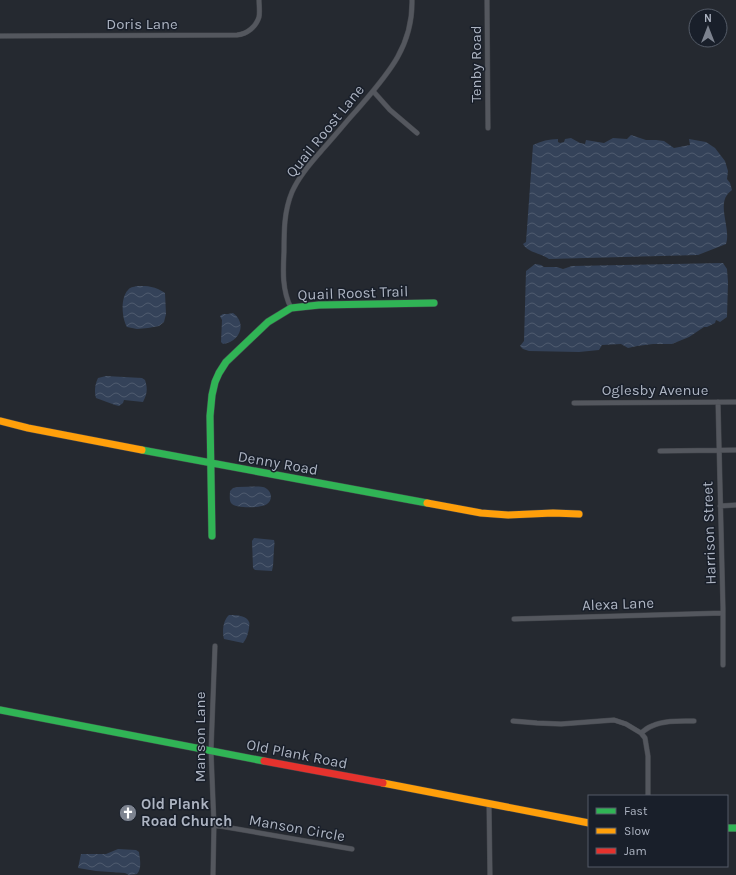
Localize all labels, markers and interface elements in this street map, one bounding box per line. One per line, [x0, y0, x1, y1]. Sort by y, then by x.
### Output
north arrow [688, 8, 728, 48]
text: N [704, 12, 712, 25]
street label: Doris Lane [106, 15, 178, 33]
street label: Tenby Road [467, 25, 485, 103]
street label: Quail Roost Lane [282, 81, 368, 181]
street label: Quail Roost Trail [297, 282, 409, 304]
street label: Oglesby Avenue [602, 381, 708, 399]
street label: Denny Road [237, 447, 319, 479]
street label: Harrison Street [698, 481, 720, 585]
street label: Alexa Lane [582, 594, 654, 614]
street label: Manson Lane [191, 692, 209, 782]
street label: Old Plank Road [245, 735, 349, 773]
place label: Old Plank Road Church [141, 795, 232, 830]
legend [588, 795, 728, 867]
church icon: Old Plank Road Church [118, 803, 138, 823]
text: Fast [624, 804, 648, 818]
street label: Manson Circle [247, 811, 347, 845]
text: Slow [624, 824, 650, 838]
text: Jam [624, 844, 647, 858]

